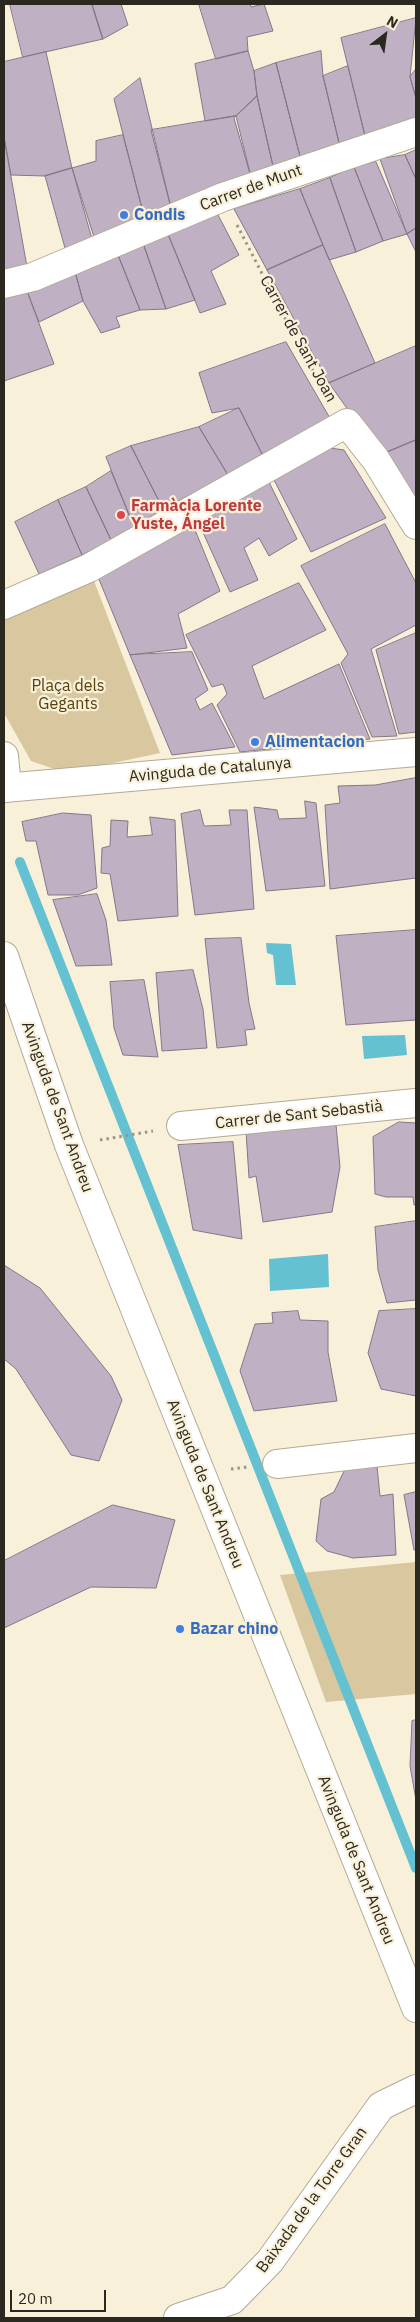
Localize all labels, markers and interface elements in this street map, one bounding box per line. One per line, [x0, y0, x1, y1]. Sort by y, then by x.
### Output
north arrow [360, 10, 410, 60]
text: N [384, 12, 401, 32]
street label: Carrer de Munt [197, 161, 305, 215]
place label: Condis [134, 205, 185, 225]
marker: Condis [118, 209, 130, 221]
street label: Carrer de Sant Joan [255, 272, 341, 406]
place label: Farmàcia Lorente Yuste, Ángel [131, 496, 262, 534]
marker: Farmàcia Lorente Yuste, Ángel [115, 509, 127, 521]
park label: Plaça dels Gegants [31, 676, 105, 714]
place label: Alimentacion [265, 732, 365, 752]
marker: Alimentacion [249, 736, 261, 748]
street label: Avinguda de Catalunya [128, 753, 292, 787]
street label: Avinguda de Sant Andreu [17, 1019, 97, 1195]
street label: Carrer de Sant Sebastià [214, 1097, 384, 1133]
street label: Avinguda de Sant Andreu [162, 1397, 248, 1571]
place label: Bazar chino [190, 1619, 278, 1639]
marker: Bazar chino [174, 1623, 186, 1635]
street label: Avinguda de Sant Andreu [313, 1773, 399, 1947]
street label: Baixada de la Torre Gran [253, 2123, 371, 2277]
scale bar [12, 2280, 109, 2312]
text: 20 m [18, 2289, 53, 2308]

